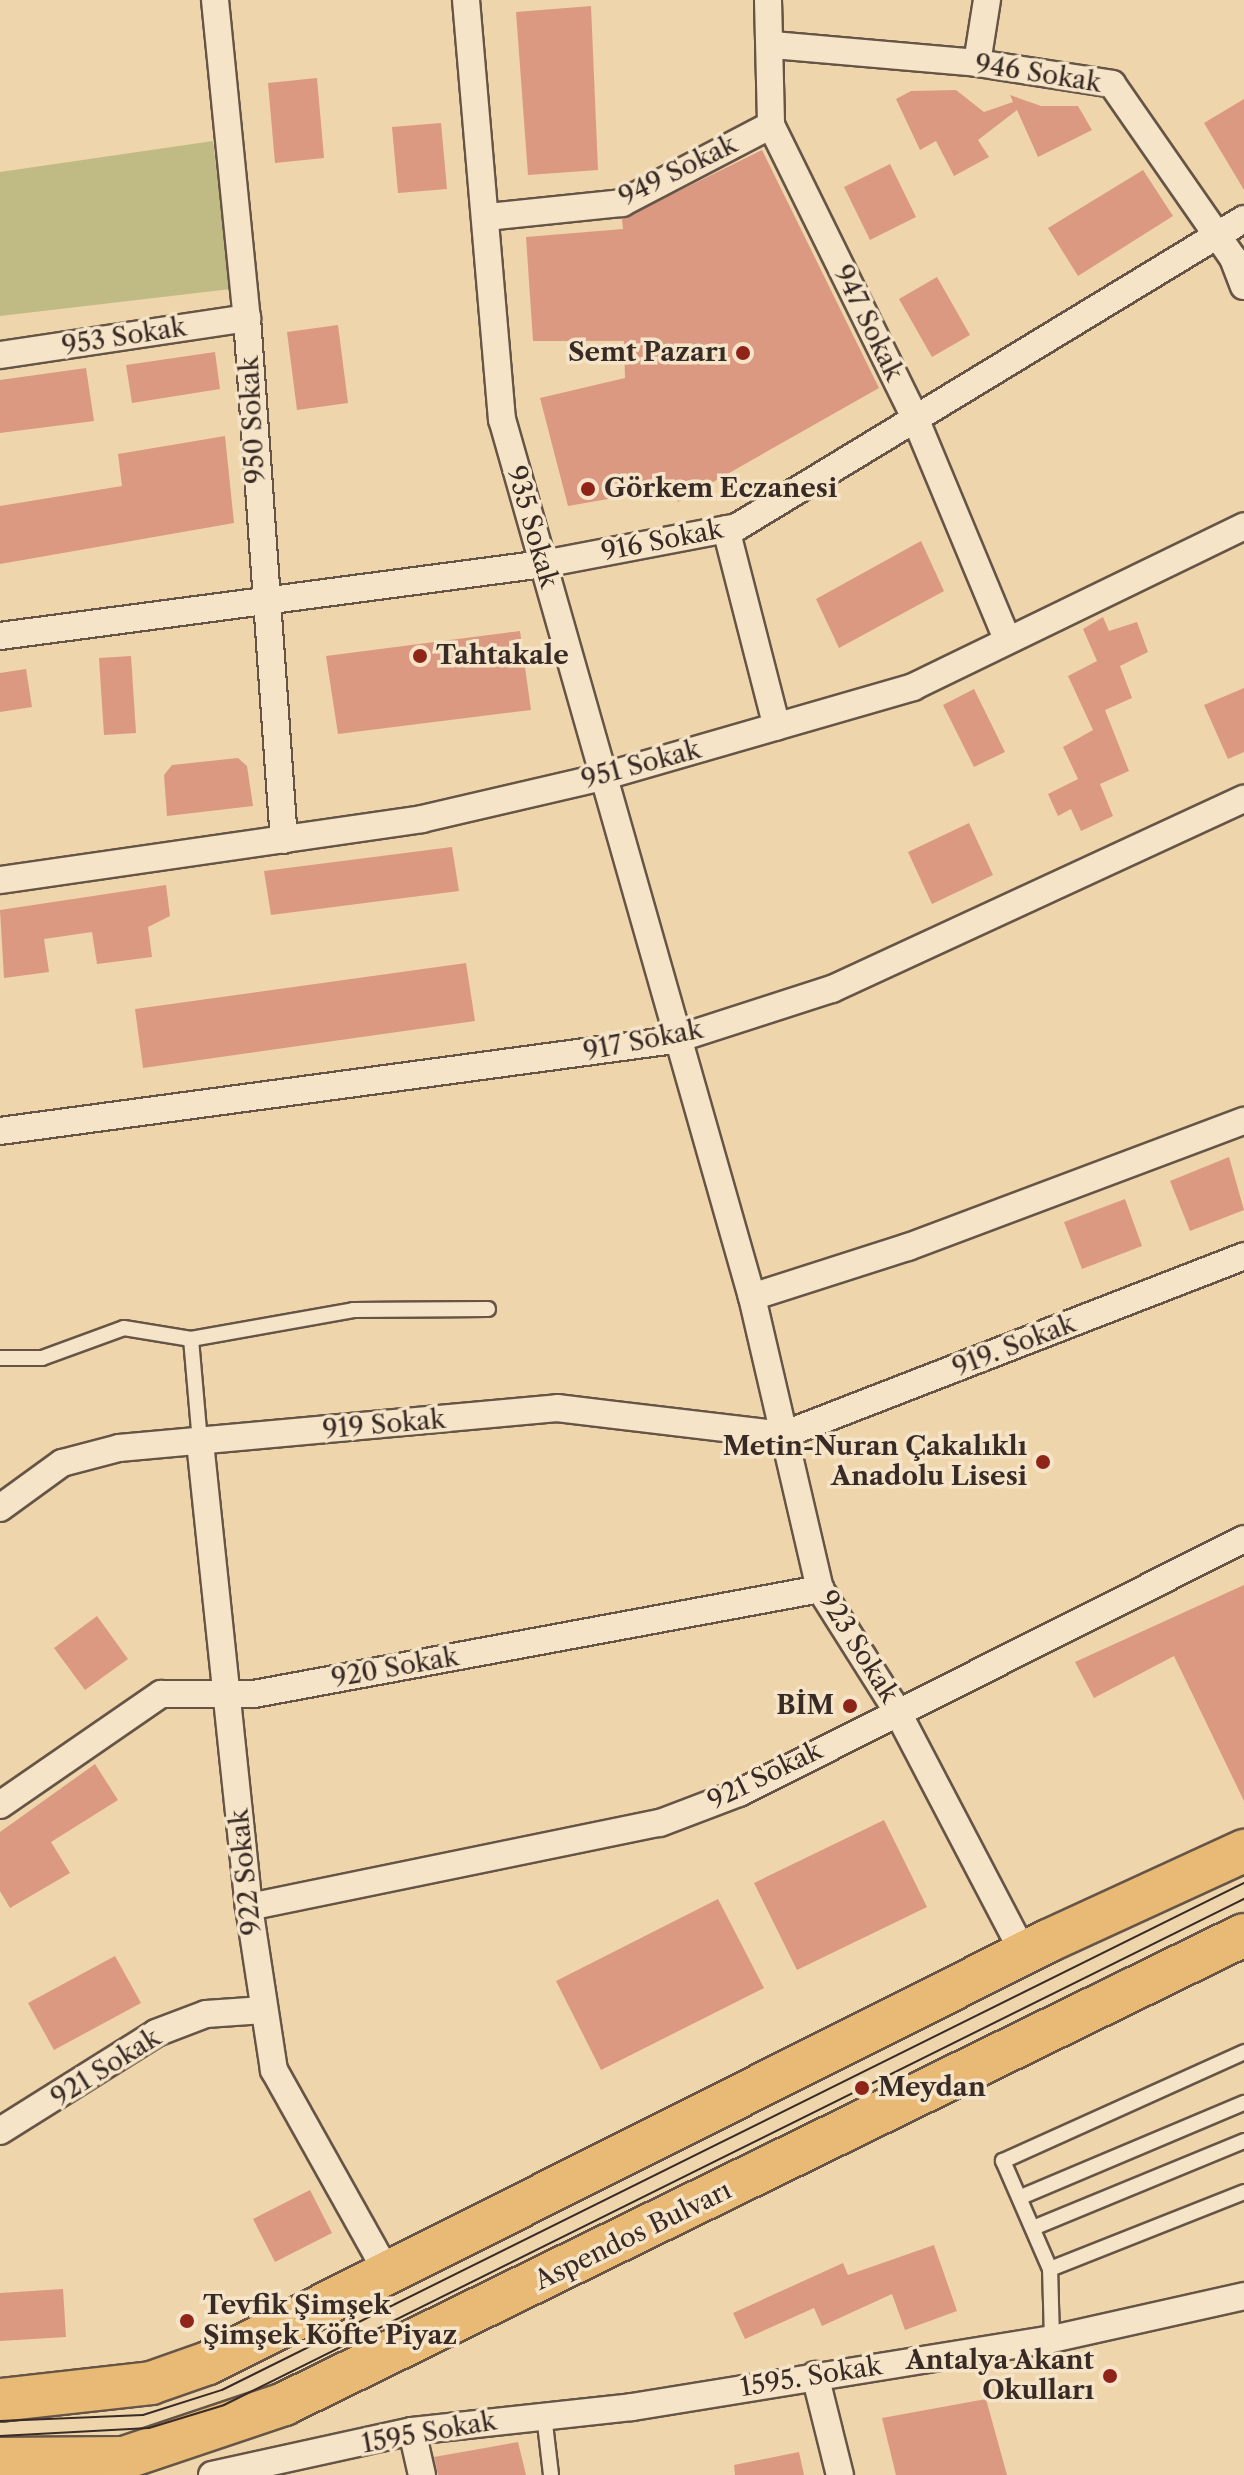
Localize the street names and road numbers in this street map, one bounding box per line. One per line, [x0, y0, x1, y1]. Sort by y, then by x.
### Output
street label: 946 Sokak [973, 49, 1103, 99]
street label: 949 Sokak [614, 129, 742, 213]
street label: 947 Sokak [827, 260, 909, 386]
street label: 953 Sokak [60, 312, 188, 362]
street label: 950 Sokak [234, 356, 272, 484]
street label: 935 Sokak [500, 462, 564, 592]
street label: 916 Sokak [599, 514, 725, 568]
street label: 951 Sokak [578, 734, 704, 796]
street label: 917 Sokak [581, 1014, 705, 1068]
street label: 919. Sokak [948, 1308, 1080, 1384]
street label: 919 Sokak [321, 1404, 447, 1446]
street label: 923 Sokak [811, 1585, 905, 1709]
street label: 920 Sokak [329, 1641, 461, 1695]
street label: 921 Sokak [703, 1735, 827, 1817]
street label: 922 Sokak [224, 1807, 268, 1937]
street label: 921 Sokak [46, 2022, 166, 2114]
street label: Aspendos Bulvarı [530, 2175, 736, 2297]
street label: 1595. Sokak [738, 2350, 884, 2404]
street label: 1595 Sokak [359, 2406, 499, 2460]

